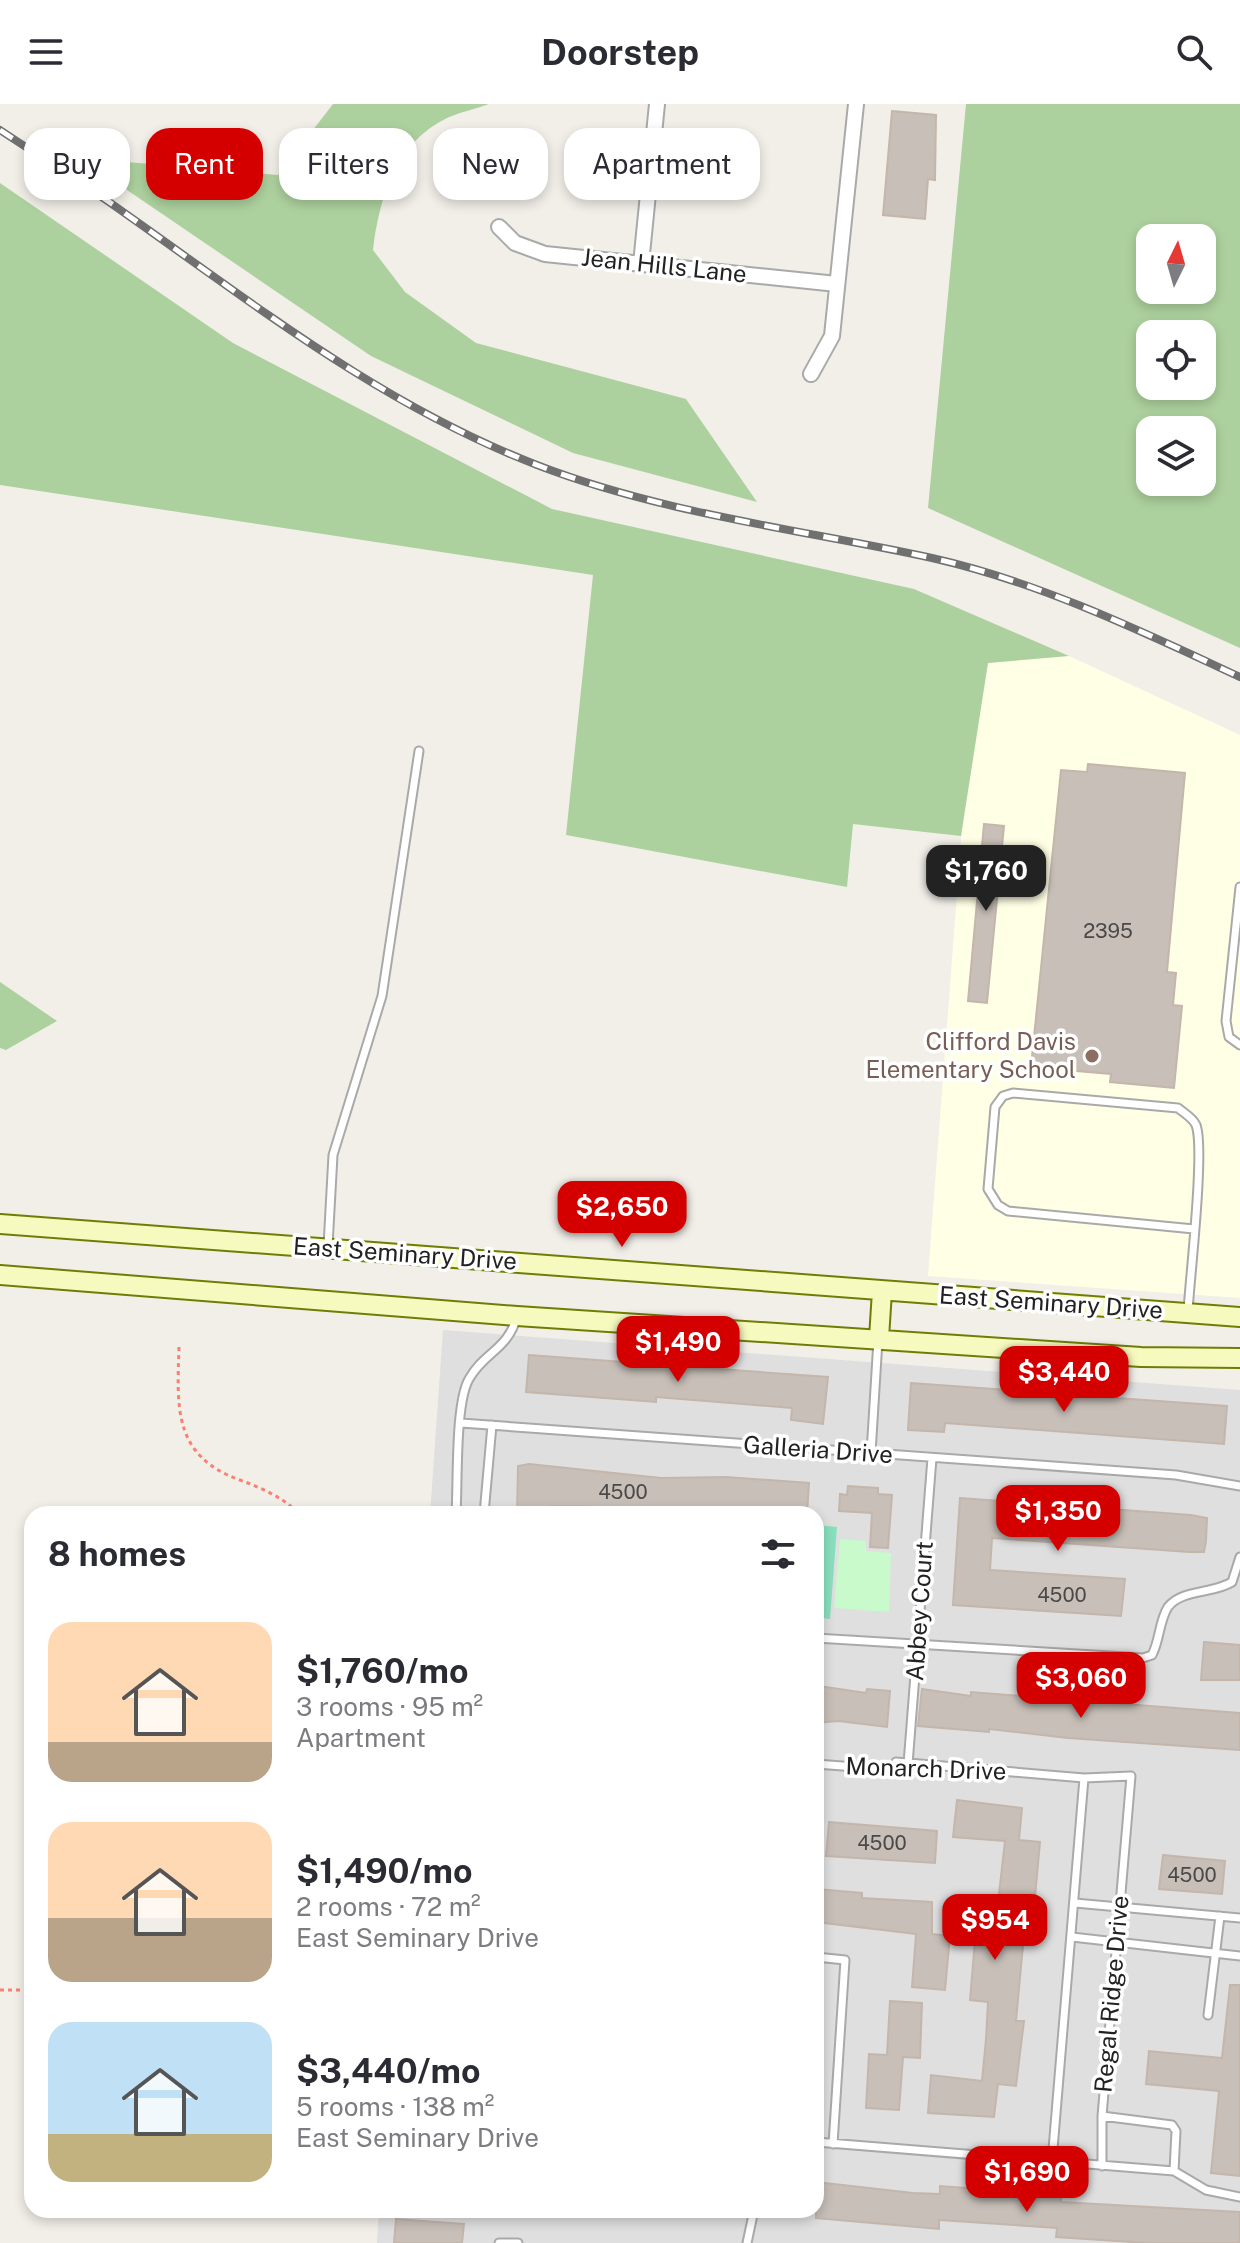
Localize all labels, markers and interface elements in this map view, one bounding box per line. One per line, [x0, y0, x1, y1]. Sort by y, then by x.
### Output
icon: menu [24, 30, 68, 74]
icon: search [1172, 30, 1216, 74]
text: Doorstep [541, 31, 699, 73]
chip: Buy [24, 128, 130, 200]
chip: Rent [146, 128, 263, 200]
chip: Filters [279, 128, 417, 200]
chip: New [433, 128, 548, 200]
chip: Apartment [564, 128, 760, 200]
north arrow [1136, 224, 1216, 304]
map controls [1136, 224, 1216, 496]
street label: Jean Hills Lane [580, 242, 748, 288]
button: locate [1136, 320, 1216, 400]
button: layers [1136, 416, 1216, 496]
pin: $1,760 [921, 845, 1051, 913]
text: $1,760 [944, 855, 1028, 886]
house number: 2395 [1083, 919, 1133, 943]
place label: Clifford Davis Elementary School [865, 1027, 1076, 1083]
marker: Clifford Davis Elementary School [1083, 1047, 1101, 1065]
pin: $2,650 [557, 1181, 687, 1249]
text: $2,650 [576, 1191, 668, 1222]
street label: East Seminary Drive [292, 1231, 518, 1275]
street label: East Seminary Drive [938, 1280, 1164, 1324]
pin: $1,490 [613, 1316, 743, 1384]
text: $1,490 [635, 1326, 721, 1357]
pin: $3,440 [999, 1346, 1129, 1414]
text: $3,440 [1018, 1356, 1110, 1387]
street label: Galleria Drive [742, 1430, 894, 1468]
house number: 4500 [598, 1480, 648, 1504]
pin: $1,350 [993, 1485, 1123, 1553]
text: $1,350 [1014, 1495, 1102, 1526]
icon: filters [756, 1532, 800, 1576]
text: 8 homes [48, 1534, 186, 1574]
street label: Abbey Court [900, 1540, 938, 1682]
house number: 4500 [1037, 1583, 1087, 1607]
text: $1,760/mo [296, 1651, 469, 1691]
pin: $3,060 [1016, 1652, 1146, 1720]
icon: home [112, 1654, 208, 1750]
text: $3,060 [1035, 1662, 1127, 1693]
text: 3 rooms · 95 m² [296, 1691, 483, 1722]
text: Apartment [296, 1722, 426, 1753]
street label: Monarch Drive [845, 1751, 1007, 1785]
house number: 4500 [857, 1831, 907, 1855]
text: $1,490/mo [296, 1851, 473, 1891]
icon: home [112, 1854, 208, 1950]
house number: 4500 [1167, 1863, 1217, 1887]
text: 2 rooms · 72 m² [296, 1891, 481, 1922]
pin: $954 [948, 1894, 1042, 1962]
street label: Regal Ridge Drive [1088, 1894, 1134, 2094]
text: $954 [960, 1904, 1030, 1935]
text: East Seminary Drive [296, 1922, 539, 1953]
text: $3,440/mo [296, 2051, 481, 2091]
icon: home [112, 2054, 208, 2150]
text: 5 rooms · 138 m² [296, 2091, 494, 2122]
text: East Seminary Drive [296, 2122, 539, 2153]
pin: $1,690 [962, 2146, 1092, 2214]
text: $1,690 [984, 2156, 1070, 2187]

